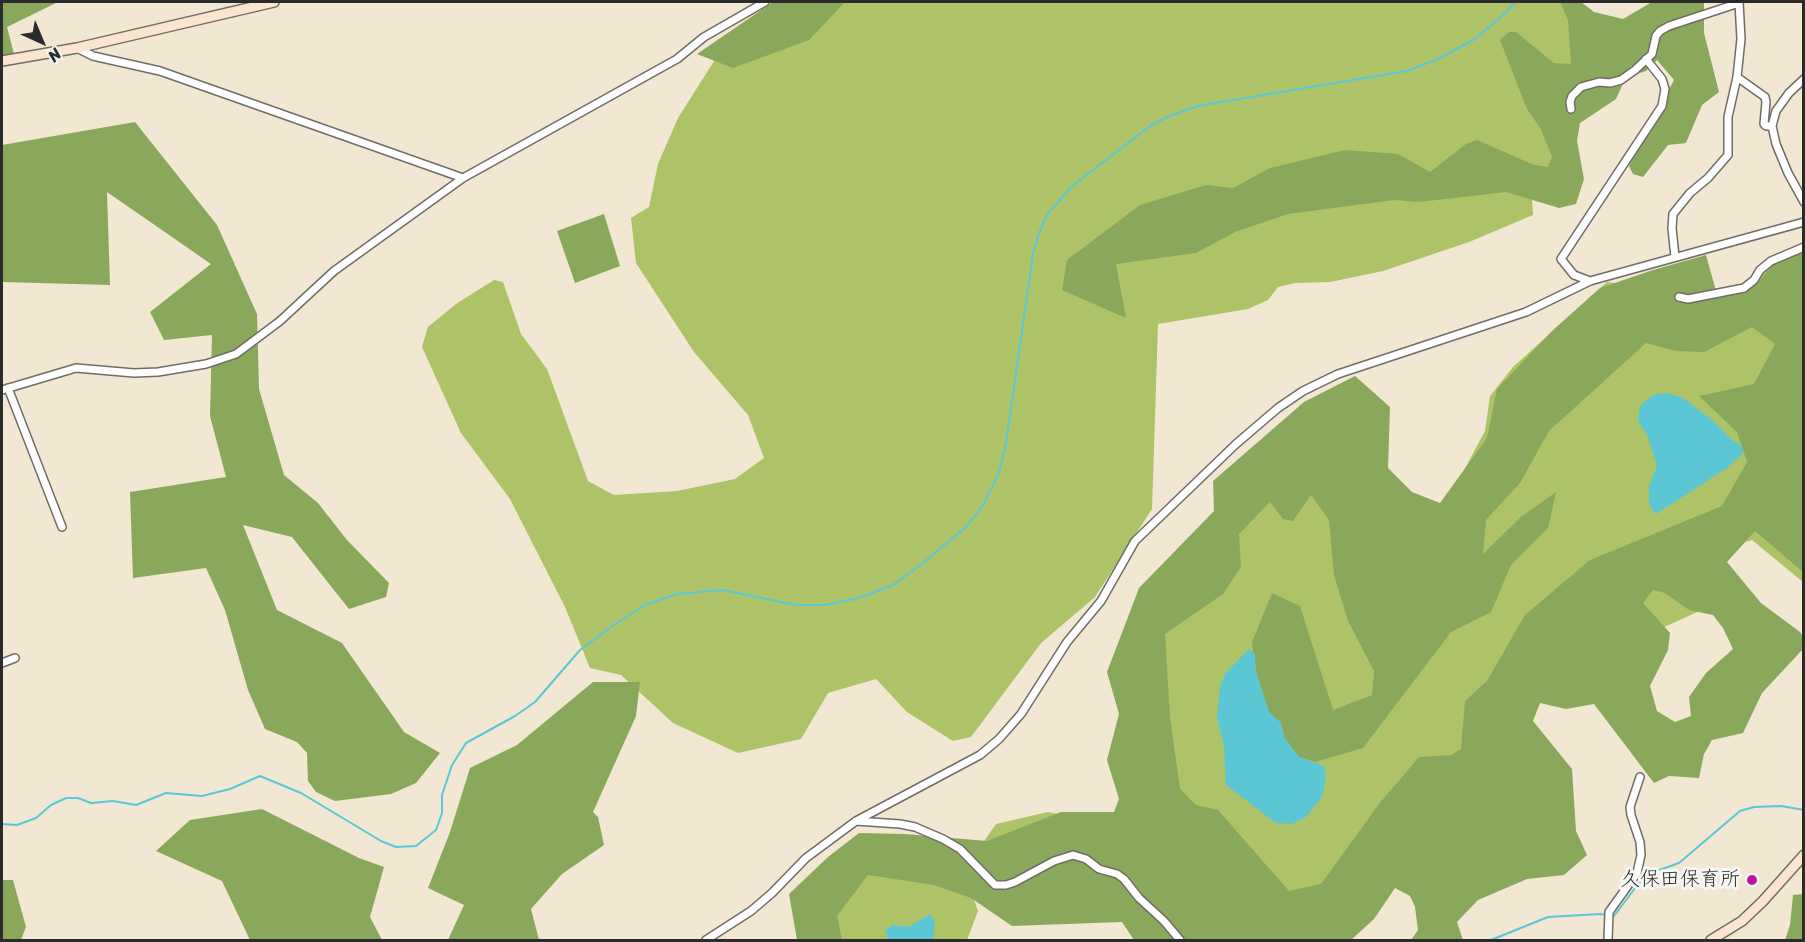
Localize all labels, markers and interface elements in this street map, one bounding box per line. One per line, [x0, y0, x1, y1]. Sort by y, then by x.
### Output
north arrow [12, 12, 72, 72]
text: N [41, 41, 69, 70]
place label: 久保田保育所 [1620, 868, 1740, 892]
marker: 久保田保育所 [1745, 873, 1759, 887]

